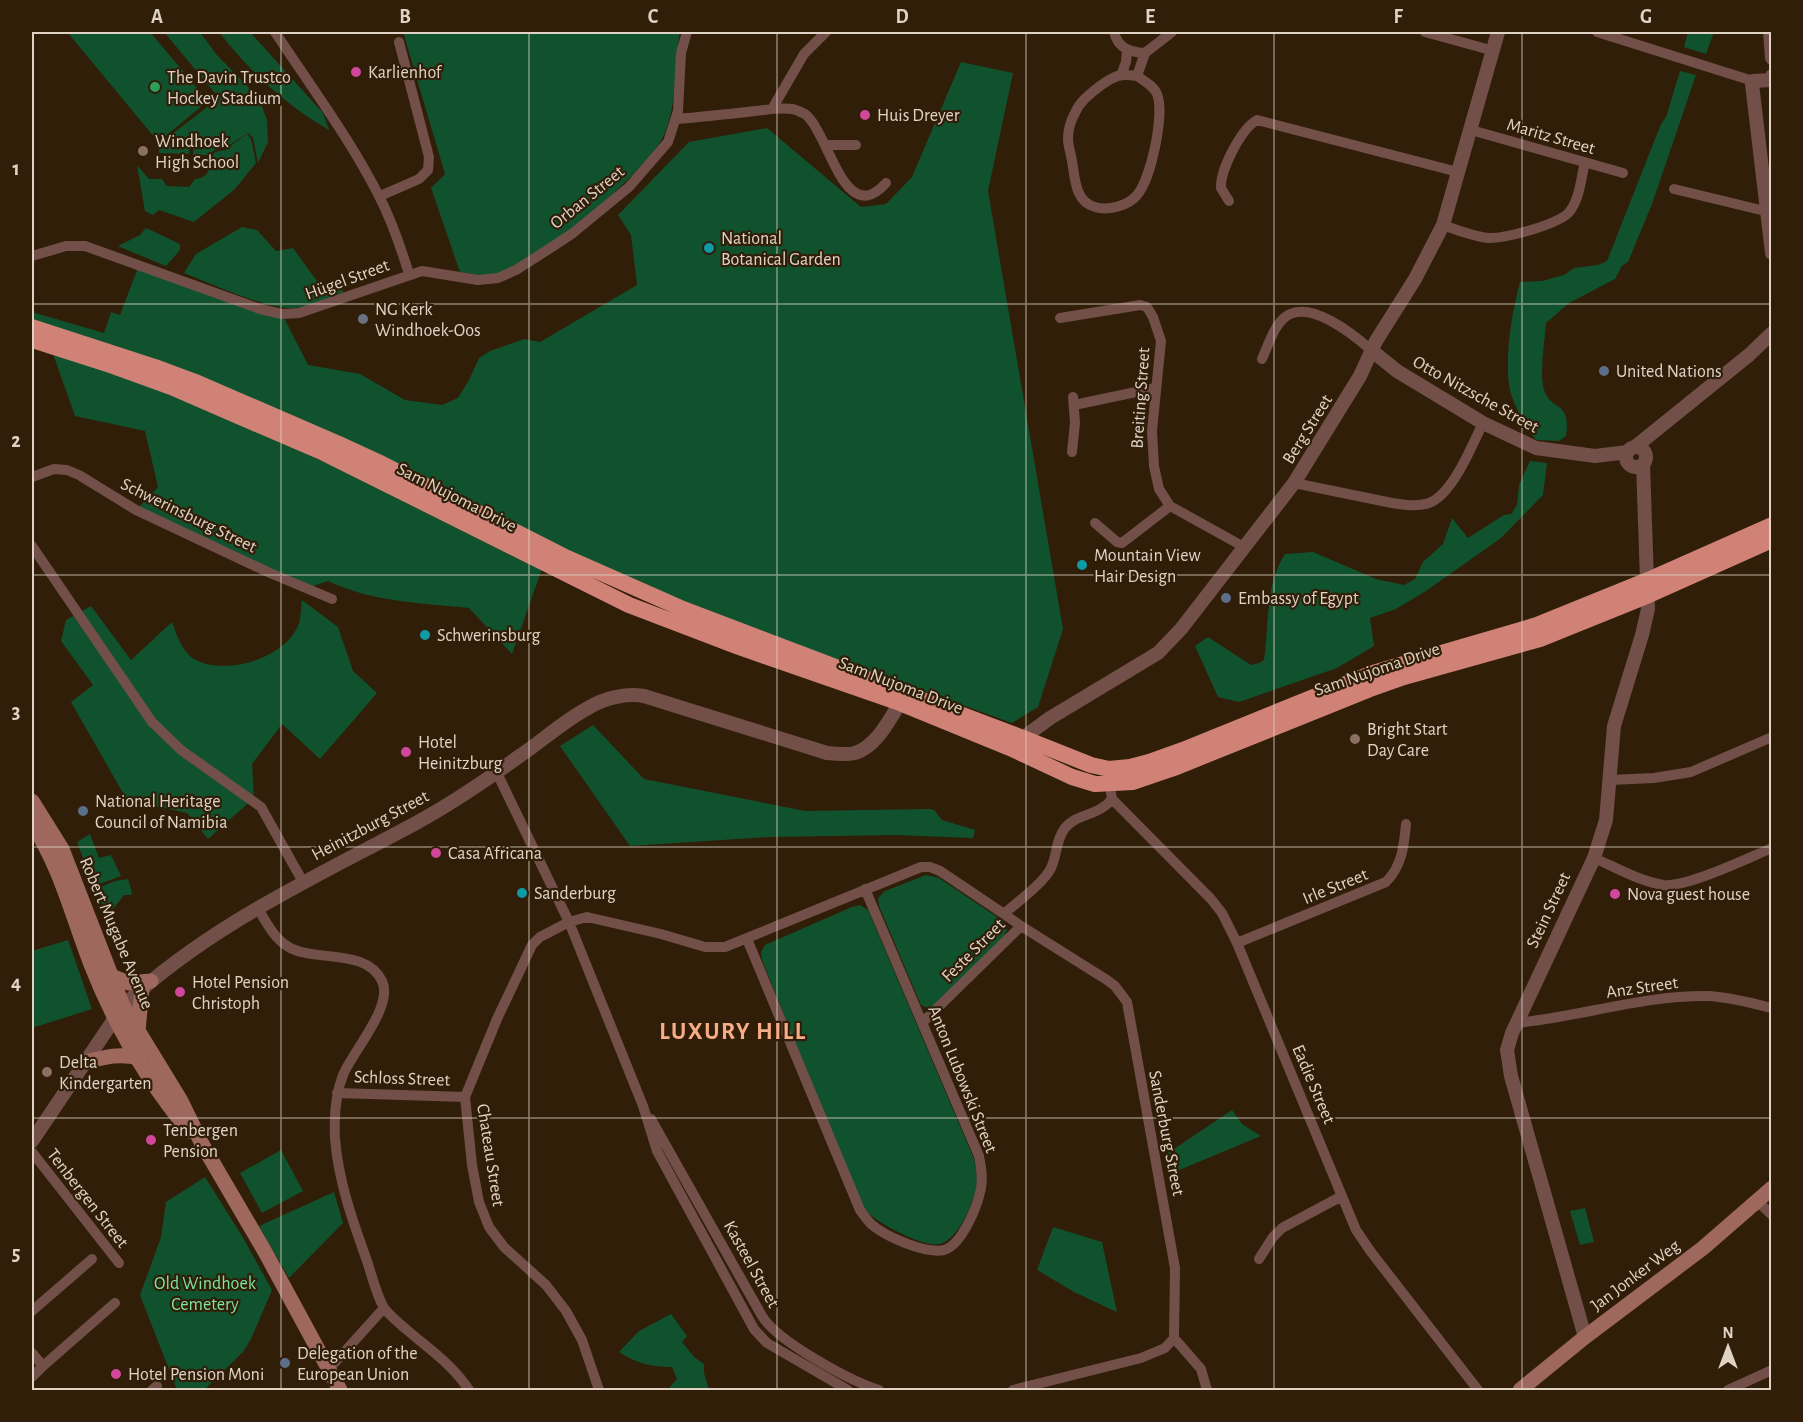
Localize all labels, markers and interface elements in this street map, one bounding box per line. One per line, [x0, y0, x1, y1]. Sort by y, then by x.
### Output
text: A [151, 7, 163, 27]
text: B [399, 7, 411, 27]
text: C [648, 7, 659, 27]
text: D [895, 7, 909, 27]
text: E [1145, 7, 1155, 27]
text: F [1393, 7, 1403, 27]
text: G [1640, 7, 1652, 27]
place label: Karlienhof [368, 64, 443, 82]
marker: Karlienhof [349, 65, 363, 79]
place label: The Davin Trustco Hockey Stadium [167, 69, 291, 108]
marker: The Davin Trustco Hockey Stadium [148, 80, 162, 94]
place label: Huis Dreyer [877, 107, 960, 125]
marker: Huis Dreyer [858, 108, 872, 122]
street label: Maritz Street [1505, 116, 1597, 158]
place label: Windhoek High School [155, 133, 239, 172]
marker: Windhoek High School [136, 144, 150, 158]
text: 1 [12, 159, 20, 179]
street label: Orban Street [547, 163, 628, 233]
place label: National Botanical Garden [721, 230, 841, 269]
marker: National Botanical Garden [702, 241, 716, 255]
street label: Hügel Street [303, 256, 392, 303]
place label: NG Kerk Windhoek-Oos [375, 301, 481, 340]
marker: NG Kerk Windhoek-Oos [356, 312, 370, 326]
street label: Breiting Street [1128, 347, 1154, 449]
street label: Otto Nitzsche Street [1410, 353, 1542, 437]
place label: United Nations [1616, 363, 1722, 381]
marker: United Nations [1597, 364, 1611, 378]
street label: Berg Street [1280, 392, 1336, 467]
text: 2 [11, 431, 21, 451]
street label: Sam Nujoma Drive [394, 460, 519, 536]
street label: Schwerinsburg Street [118, 475, 259, 557]
place label: Mountain View Hair Design [1094, 547, 1201, 586]
marker: Mountain View Hair Design [1075, 558, 1089, 572]
place label: Embassy of Egypt [1238, 590, 1359, 608]
marker: Embassy of Egypt [1219, 591, 1233, 605]
place label: Schwerinsburg [437, 627, 540, 645]
marker: Schwerinsburg [418, 628, 432, 642]
street label: Sam Nujoma Drive [1312, 640, 1442, 700]
street label: Sam Nujoma Drive [836, 654, 965, 718]
text: 3 [12, 702, 20, 722]
place label: Bright Start Day Care [1367, 721, 1448, 760]
marker: Bright Start Day Care [1348, 732, 1362, 746]
place label: Hotel Heinitzburg [418, 734, 502, 773]
marker: Hotel Heinitzburg [399, 745, 413, 759]
street label: Heinitzburg Street [309, 787, 432, 864]
place label: National Heritage Council of Namibia [95, 793, 227, 832]
marker: National Heritage Council of Namibia [76, 804, 90, 818]
place label: Casa Africana [448, 845, 542, 863]
marker: Casa Africana [429, 846, 443, 860]
street label: Robert Mugabe Avenue [76, 855, 156, 1012]
street label: Irle Street [1300, 866, 1371, 908]
street label: Stein Street [1524, 870, 1574, 951]
place label: Sanderburg [534, 885, 616, 903]
marker: Sanderburg [515, 886, 529, 900]
place label: Nova guest house [1627, 886, 1750, 904]
marker: Nova guest house [1608, 887, 1622, 901]
street label: Feste Street [939, 915, 1009, 986]
text: 4 [11, 973, 21, 993]
place label: Hotel Pension Christoph [192, 974, 289, 1013]
street label: Anz Street [1605, 974, 1679, 1002]
marker: Hotel Pension Christoph [173, 985, 187, 999]
street label: Anton Lubowski Street [924, 1003, 1000, 1156]
district label: LUXURY HILL [659, 1020, 807, 1044]
street label: Eadie Street [1288, 1042, 1338, 1127]
place label: Delta Kindergarten [59, 1054, 151, 1093]
marker: Delta Kindergarten [40, 1065, 54, 1079]
street label: Schloss Street [353, 1068, 451, 1090]
street label: Sanderburg Street [1145, 1069, 1187, 1198]
street label: Chateau Street [473, 1103, 507, 1208]
place label: Tenbergen Pension [163, 1122, 238, 1161]
marker: Tenbergen Pension [144, 1133, 158, 1147]
street label: Tenbergen Street [43, 1146, 131, 1252]
street label: Kasteel Street [720, 1218, 783, 1311]
street label: Jan Jonker Weg [1588, 1237, 1684, 1315]
text: 5 [12, 1244, 20, 1264]
park label: Old Windhoek Cemetery [154, 1275, 257, 1314]
north arrow [1698, 1317, 1758, 1377]
text: N [1722, 1325, 1734, 1341]
place label: Delegation of the European Union [297, 1345, 418, 1384]
marker: Delegation of the European Union [278, 1356, 292, 1370]
place label: Hotel Pension Moni [128, 1366, 264, 1384]
marker: Hotel Pension Moni [109, 1367, 123, 1381]

